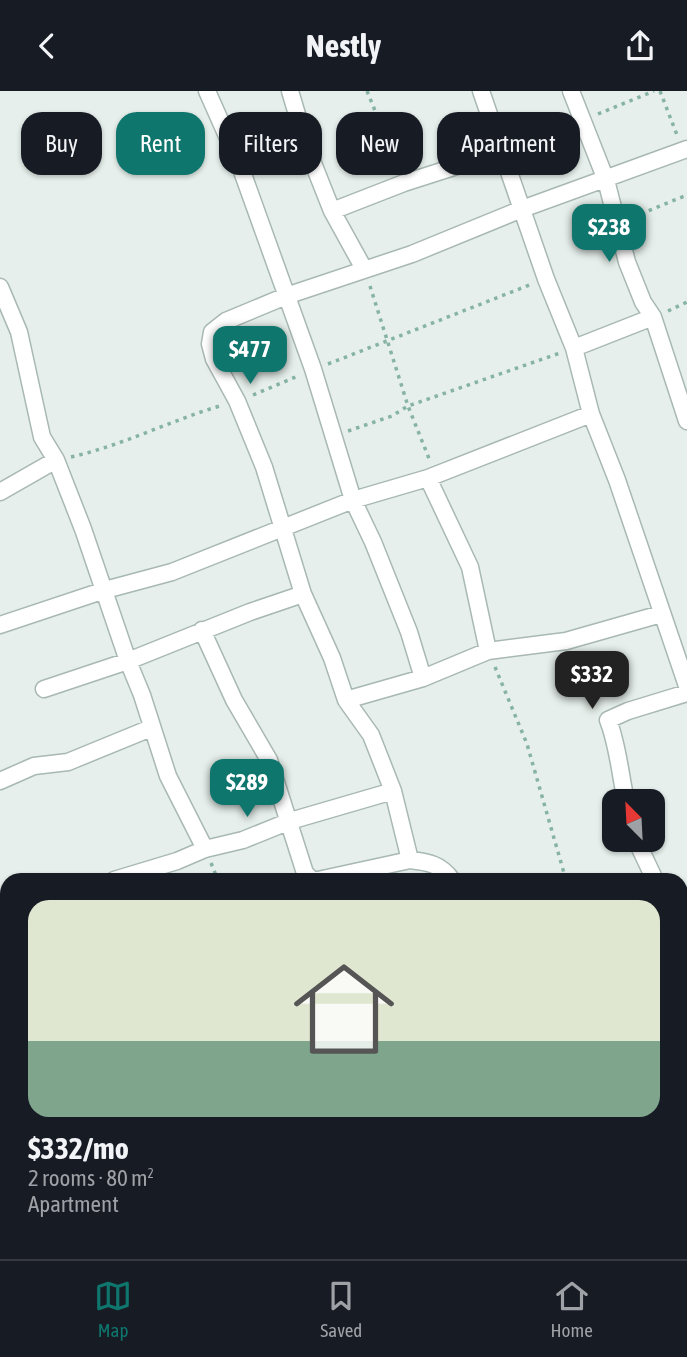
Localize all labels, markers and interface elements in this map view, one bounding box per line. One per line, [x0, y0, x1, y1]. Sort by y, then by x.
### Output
icon: back [28, 27, 66, 65]
text: Nestly [306, 27, 381, 64]
icon: share [621, 27, 659, 65]
chip: Buy [21, 112, 102, 175]
chip: Rent [116, 112, 205, 175]
chip: Filters [219, 112, 322, 175]
chip: New [336, 112, 423, 175]
chip: Apartment [437, 112, 580, 175]
pin: $238 [568, 205, 650, 264]
text: $238 [588, 214, 630, 240]
pin: $477 [209, 327, 291, 386]
text: $477 [229, 336, 271, 362]
pin: $332 [551, 651, 633, 711]
text: $332 [571, 661, 613, 687]
pin: $289 [206, 759, 288, 819]
text: $289 [226, 769, 268, 795]
north arrow [602, 789, 665, 852]
map controls [602, 789, 665, 852]
icon: home [281, 946, 407, 1072]
text: $332/mo [28, 1131, 129, 1165]
text: 2 rooms · 80 m² [28, 1165, 154, 1191]
text: Apartment [28, 1191, 119, 1217]
tab: Map [94, 1277, 132, 1341]
tab: Saved [320, 1277, 362, 1341]
tab: Home [551, 1277, 593, 1341]

